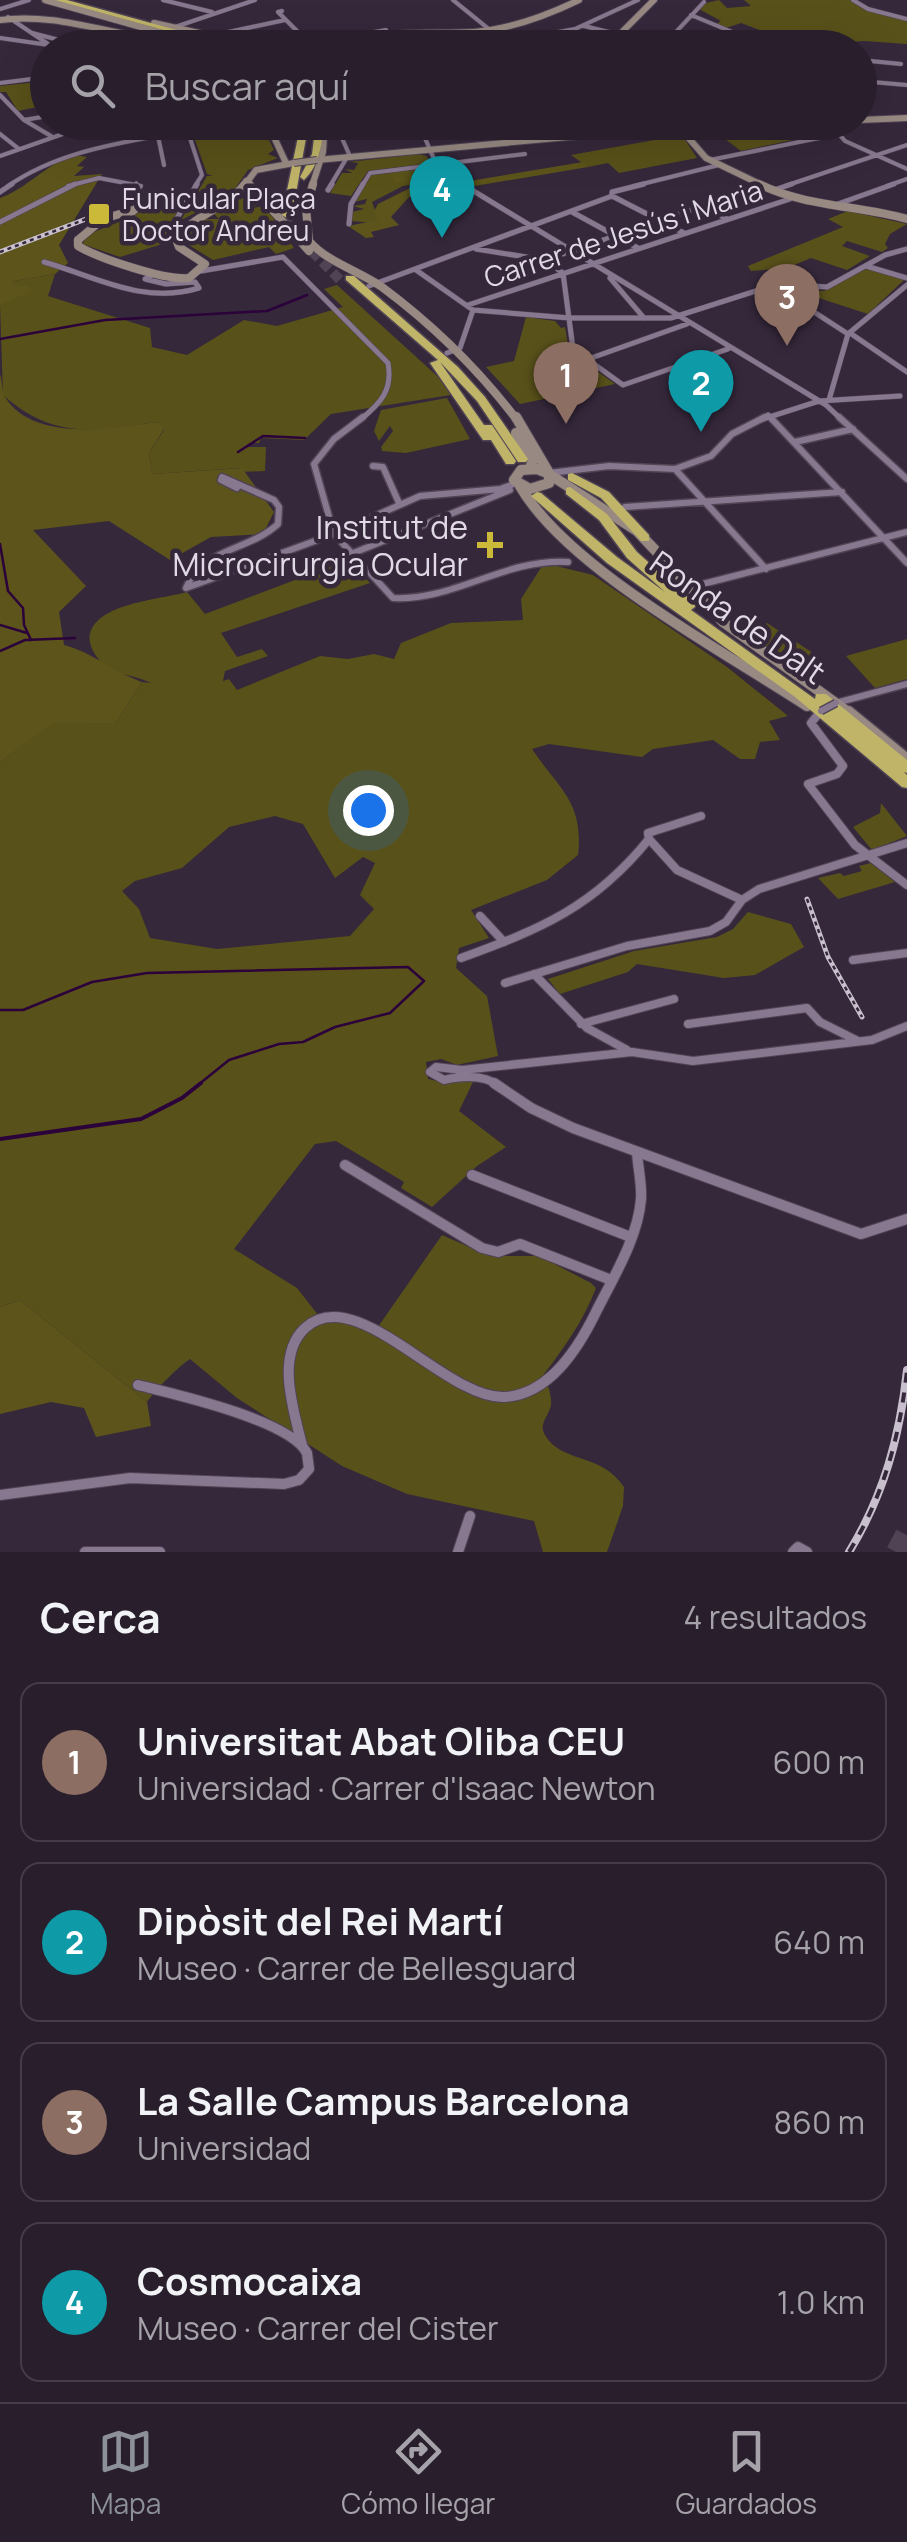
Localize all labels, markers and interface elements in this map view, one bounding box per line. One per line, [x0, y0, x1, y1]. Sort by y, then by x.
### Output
search box [30, 30, 877, 140]
icon: search [65, 58, 120, 113]
text: Buscar aquí [145, 59, 349, 111]
pin: 4 [410, 156, 474, 238]
street label: Carrer de Jesús i Maria [479, 170, 767, 296]
place label: Funicular Plaça Doctor Andreu [122, 179, 316, 249]
marker: Funicular Plaça Doctor Andreu [86, 201, 112, 227]
pin: 3 [754, 264, 820, 346]
pin: 1 [534, 342, 598, 424]
pin: 2 [668, 350, 734, 432]
place label: Institut de Microcirurgia Ocular [172, 505, 468, 586]
marker: Institut de Microcirurgia Ocular [477, 532, 503, 558]
street label: Ronda de Dalt [642, 540, 834, 694]
your location [343, 785, 394, 836]
text: Cerca [40, 1588, 161, 1646]
text: 4 resultados [683, 1595, 867, 1639]
text: Universitat Abat Oliba CEU [137, 1714, 625, 1766]
text: 1 [67, 1740, 82, 1784]
text: 600 m [773, 1740, 865, 1784]
text: Universidad · Carrer d'Isaac Newton [137, 1766, 656, 1810]
text: Dipòsit del Rei Martí [137, 1894, 503, 1946]
text: 2 [65, 1920, 84, 1964]
text: 640 m [773, 1920, 865, 1964]
text: Museo · Carrer de Bellesguard [137, 1946, 576, 1990]
text: La Salle Campus Barcelona [137, 2074, 630, 2126]
text: 3 [65, 2100, 84, 2144]
text: 860 m [774, 2100, 865, 2144]
text: Universidad [137, 2126, 311, 2170]
text: Cosmocaixa [137, 2254, 362, 2306]
text: 4 [65, 2280, 84, 2324]
text: 1.0 km [777, 2280, 865, 2324]
text: Museo · Carrer del Cister [137, 2306, 499, 2350]
tab: Mapa [90, 2424, 161, 2522]
tab: Cómo llegar [341, 2424, 495, 2522]
tab: Guardados [675, 2424, 817, 2522]

